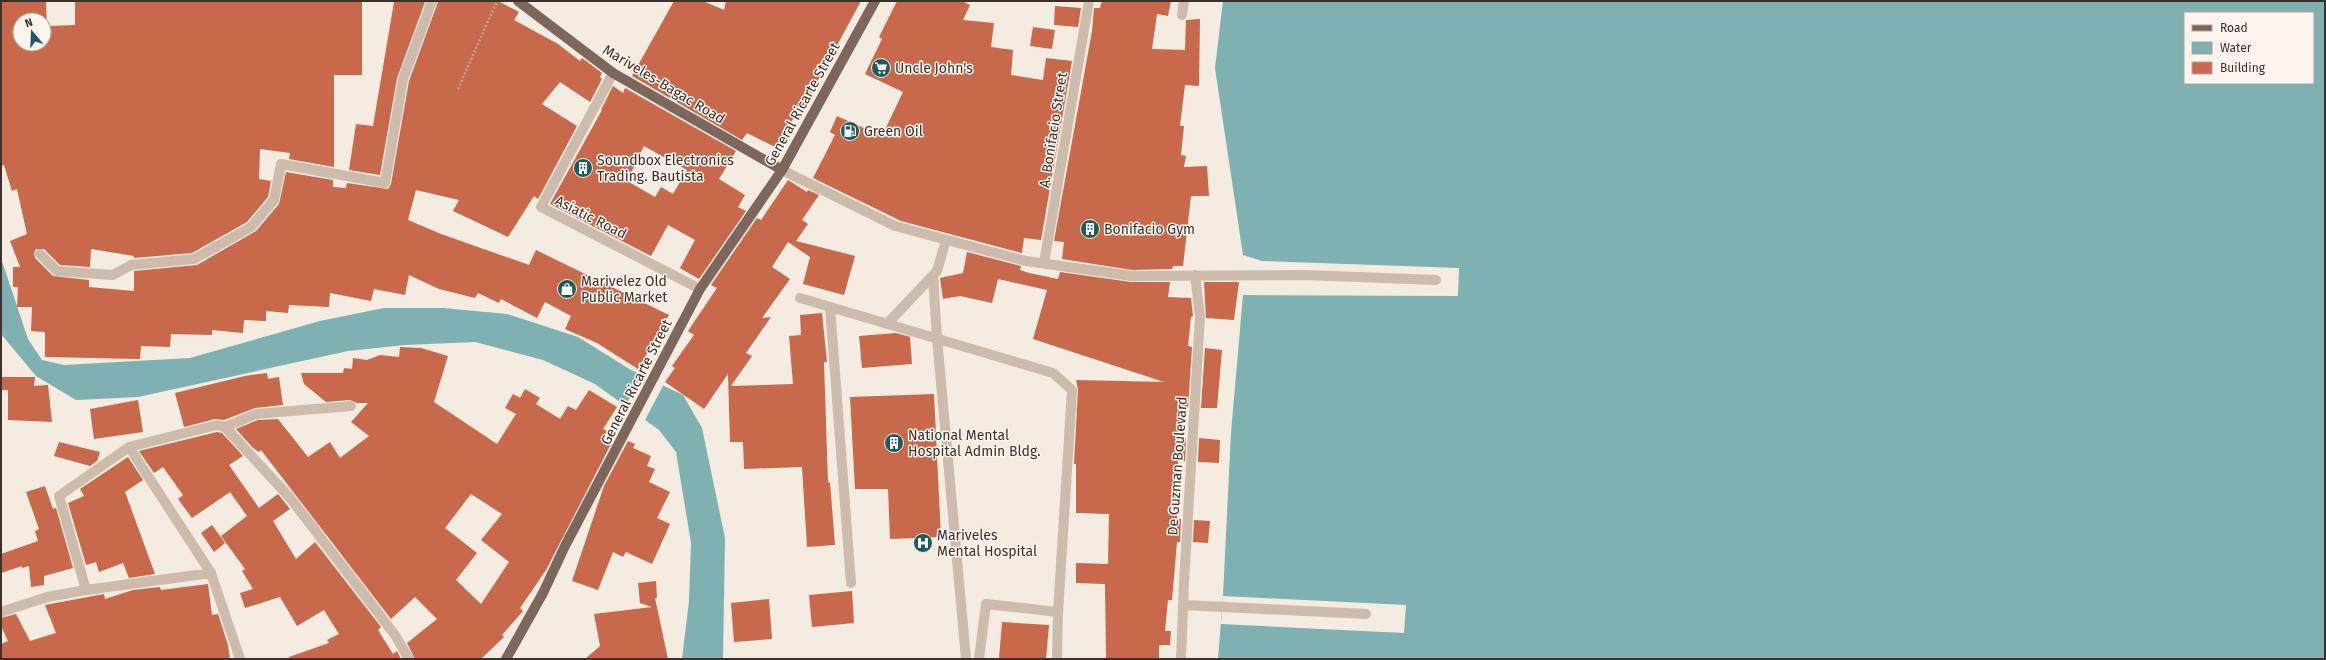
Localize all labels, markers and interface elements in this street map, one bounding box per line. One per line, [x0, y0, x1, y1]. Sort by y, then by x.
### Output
north arrow [12, 12, 52, 52]
legend [2184, 12, 2314, 84]
text: N [23, 16, 34, 30]
text: Road [2220, 21, 2248, 35]
street label: General Ricarte Street [761, 39, 844, 169]
street label: Mariveles-Bagac Road [600, 41, 728, 128]
text: Water [2220, 41, 2252, 55]
supermarket icon: Uncle John's [870, 57, 892, 79]
place label: Uncle John's [895, 60, 973, 77]
text: Building [2220, 61, 2266, 75]
street label: A. Bonifacio Street [1036, 70, 1071, 189]
fuel station icon: Green Oil [839, 120, 861, 142]
place label: Green Oil [864, 123, 923, 140]
place label: Soundbox Electronics Trading. Bautista [597, 152, 734, 185]
building icon: Soundbox Electronics Trading. Bautista [572, 157, 594, 179]
street label: Asiatic Road [552, 192, 629, 243]
building icon: Bonifacio Gym [1079, 218, 1101, 240]
place label: Bonifacio Gym [1104, 221, 1195, 238]
place label: Marivelez Old Public Market [581, 273, 668, 306]
shop icon: Marivelez Old Public Market [556, 278, 578, 300]
street label: General Ricarte Street [597, 316, 676, 448]
street label: De Guzman Boulevard [1164, 396, 1191, 536]
place label: National Mental Hospital Admin Bldg. [908, 427, 1041, 460]
building icon: National Mental Hospital Admin Bldg. [883, 432, 905, 454]
place label: Mariveles Mental Hospital [937, 527, 1037, 560]
hospital icon: Mariveles Mental Hospital [912, 532, 934, 554]

